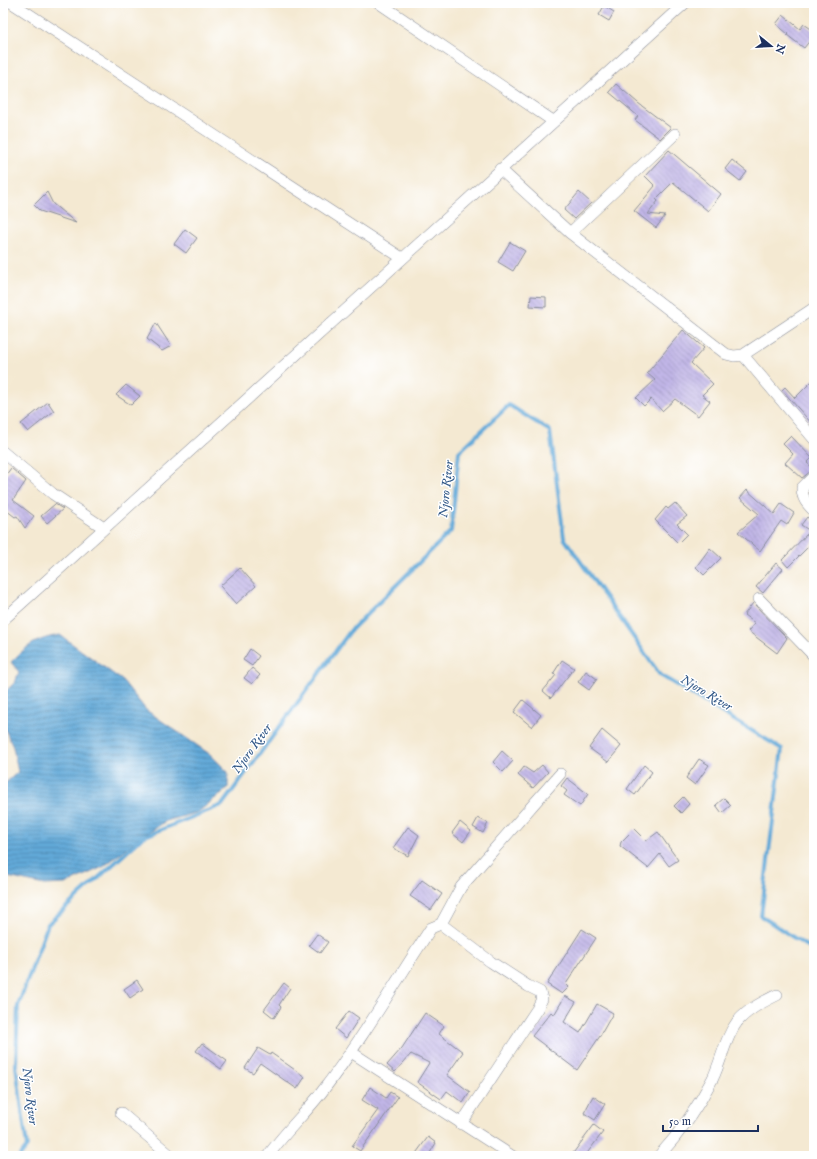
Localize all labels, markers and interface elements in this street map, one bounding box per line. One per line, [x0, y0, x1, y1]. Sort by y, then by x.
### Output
north arrow [751, 26, 791, 66]
text: N [771, 41, 788, 56]
water label: Njoro River [435, 459, 458, 519]
water label: Njoro River [677, 671, 736, 716]
water label: Njoro River [228, 720, 276, 777]
water label: Njoro River [18, 1067, 42, 1126]
scale bar [663, 1107, 758, 1133]
text: 50 m [669, 1114, 691, 1129]

